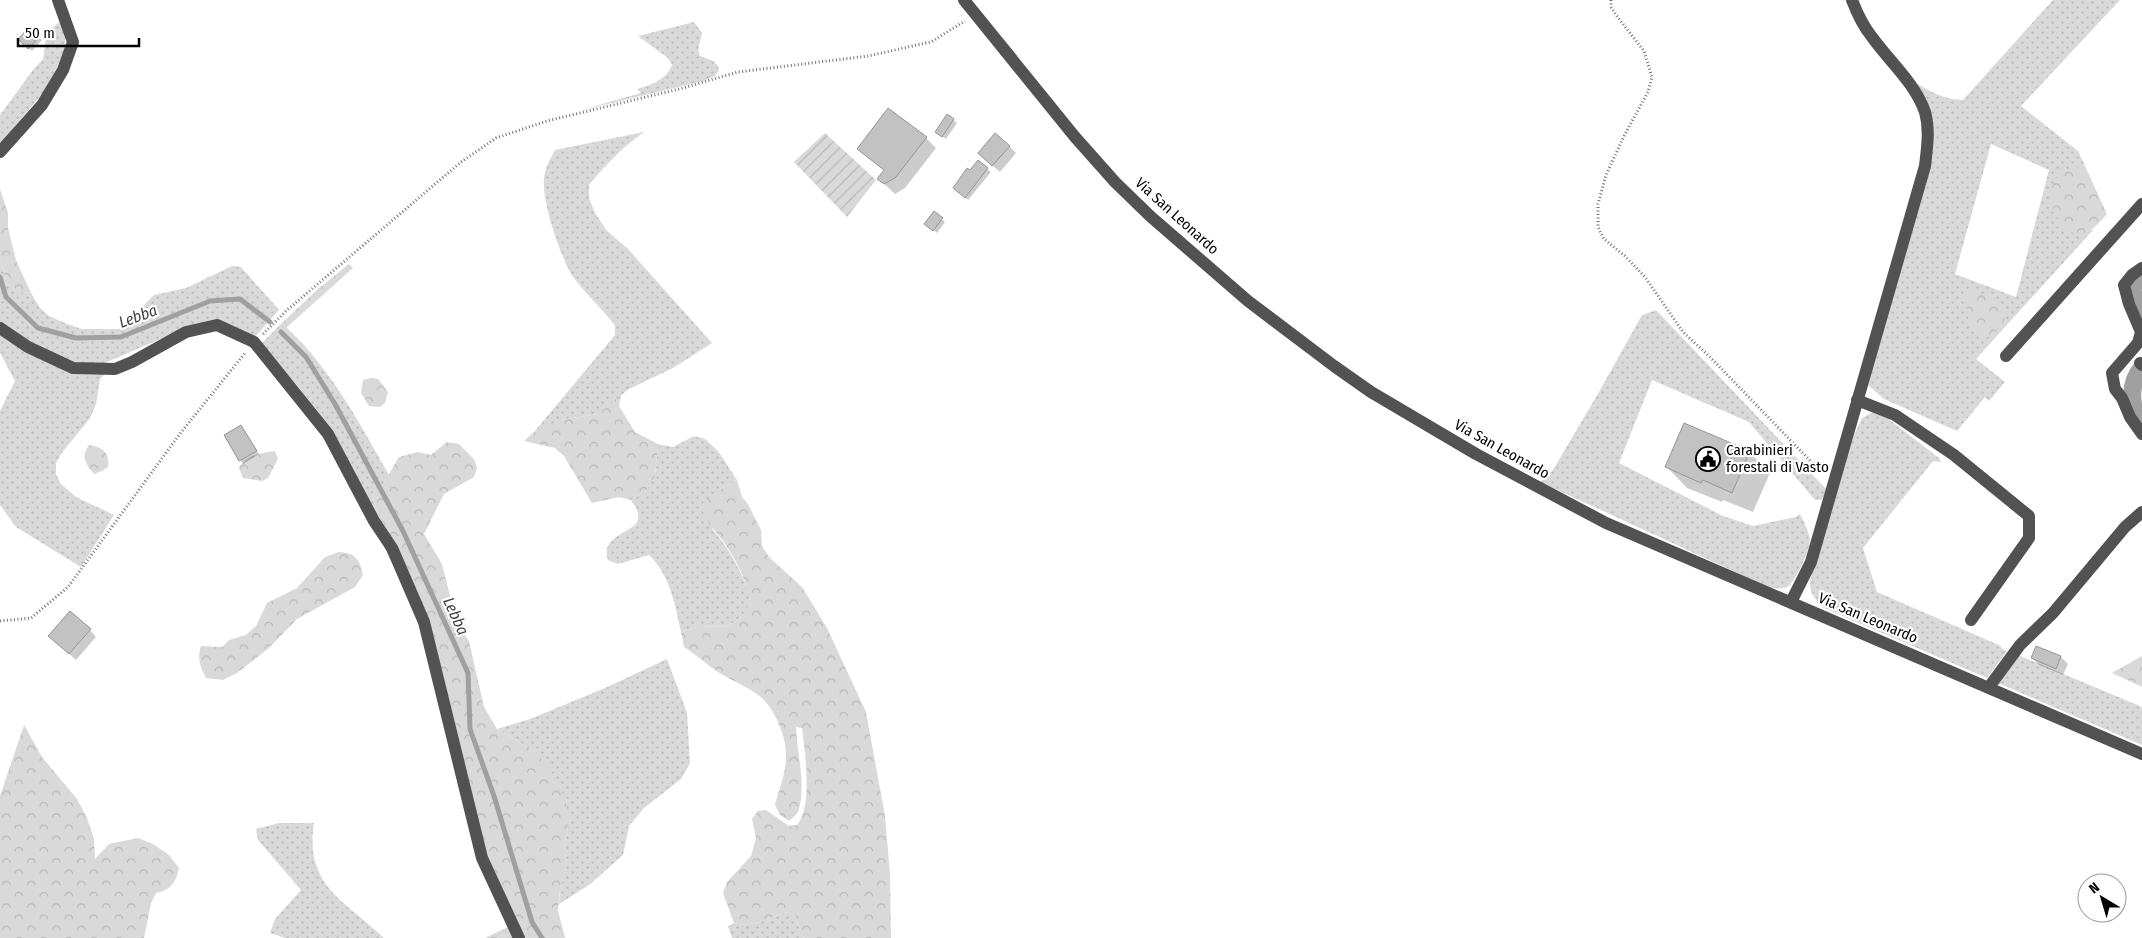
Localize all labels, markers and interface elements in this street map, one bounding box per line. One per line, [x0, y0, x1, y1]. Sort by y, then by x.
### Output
scale bar [18, 15, 139, 47]
text: 50 m [25, 24, 55, 42]
street label: Via San Leonardo [1132, 174, 1223, 258]
water label: Lebba [116, 300, 160, 332]
street label: Via San Leonardo [1451, 415, 1553, 483]
place label: Carabinieri forestali di Vasto [1726, 441, 1829, 476]
public building icon: Carabinieri forestali di Vasto [1695, 446, 1721, 472]
street label: Via San Leonardo [1816, 589, 1920, 647]
water label: Lebba [439, 594, 473, 638]
north arrow [2077, 873, 2127, 923]
text: N [2086, 879, 2103, 897]

